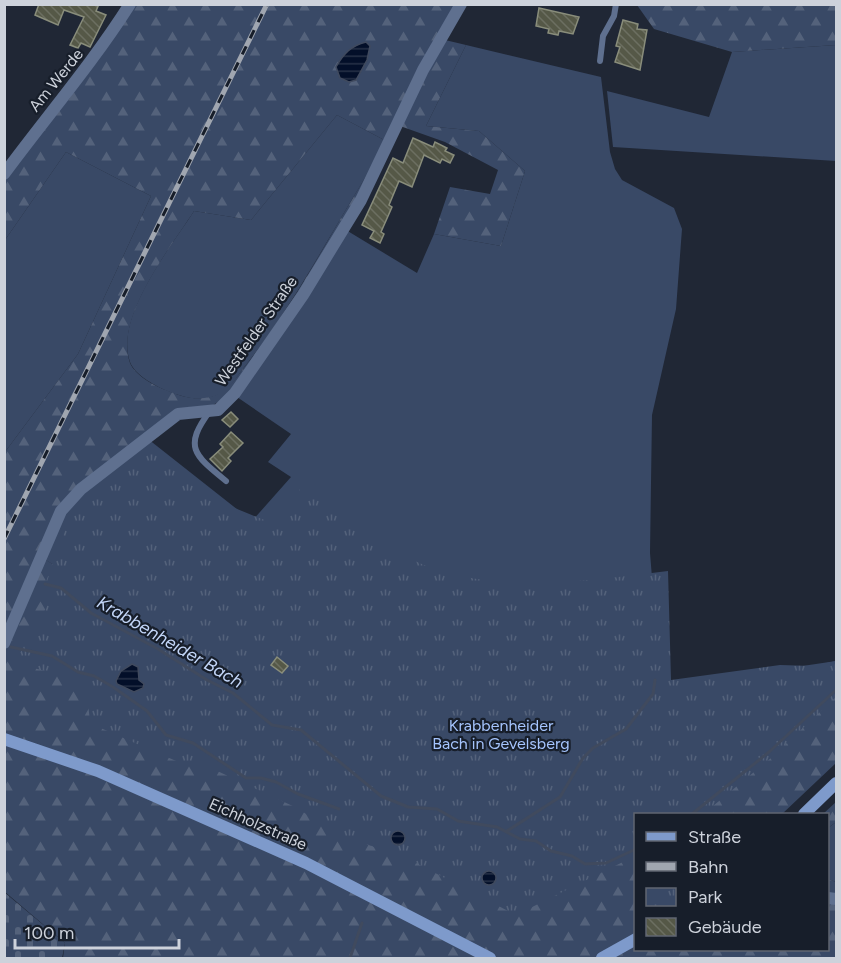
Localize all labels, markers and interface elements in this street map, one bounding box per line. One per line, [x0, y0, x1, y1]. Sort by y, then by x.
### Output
street label: Am Werde [25, 45, 87, 115]
street label: Westfelder Straße [211, 272, 301, 390]
water label: Krabbenheider Bach [93, 591, 247, 693]
park label: Krabbenheider Bach in Gevelsberg [432, 716, 570, 753]
street label: Eichholzstraße [206, 794, 310, 854]
legend [634, 813, 829, 951]
text: Straße [688, 826, 741, 848]
text: Bahn [688, 856, 728, 878]
text: Park [688, 886, 723, 908]
scale bar [15, 912, 178, 950]
text: Gebäude [688, 916, 762, 938]
text: 100 m [24, 922, 74, 944]

